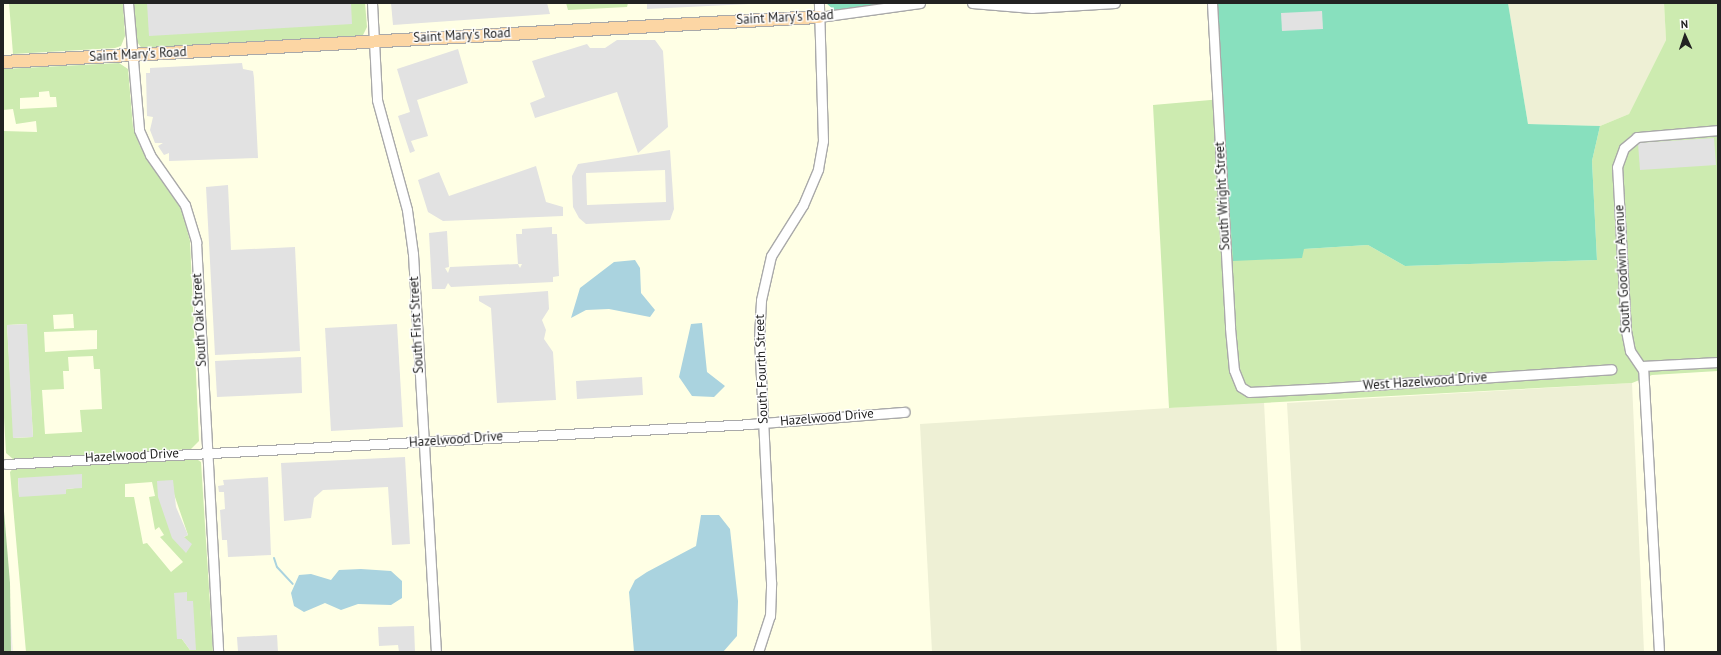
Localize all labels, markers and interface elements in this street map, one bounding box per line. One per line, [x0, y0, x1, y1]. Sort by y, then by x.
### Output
street label: Saint Mary's Road [736, 8, 834, 28]
north arrow [1665, 16, 1705, 56]
text: N [1680, 17, 1688, 31]
street label: Saint Mary's Road [413, 26, 511, 46]
street label: Saint Mary's Road [89, 45, 187, 65]
street label: South Wright Street [1212, 141, 1234, 251]
street label: South Goodwin Avenue [1612, 204, 1634, 334]
street label: South Oak Street [190, 273, 210, 367]
street label: South First Street [407, 276, 427, 374]
street label: South Fourth Street [752, 314, 772, 424]
street label: West Hazelwood Drive [1362, 370, 1488, 394]
street label: Hazelwood Drive [779, 406, 875, 430]
street label: Hazelwood Drive [409, 429, 503, 451]
street label: Hazelwood Drive [85, 446, 179, 466]

